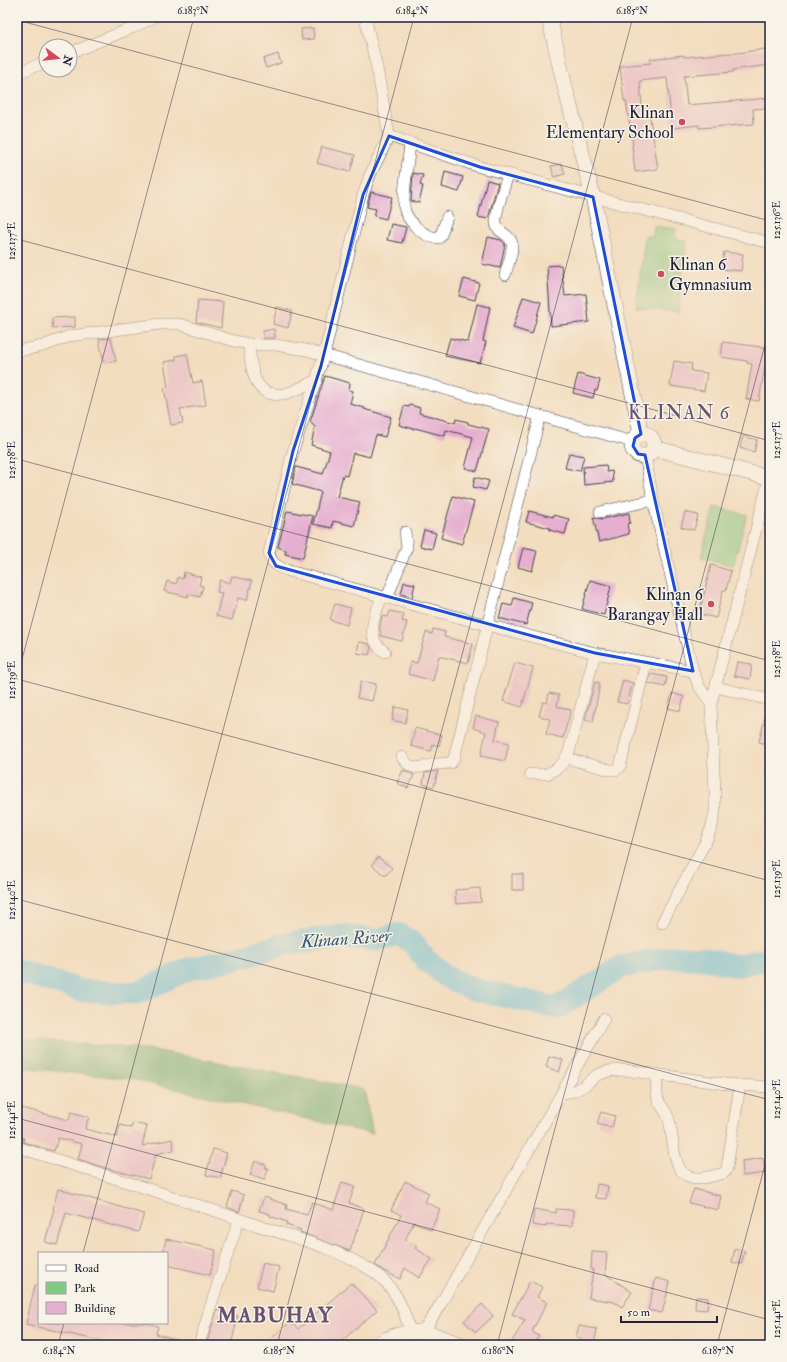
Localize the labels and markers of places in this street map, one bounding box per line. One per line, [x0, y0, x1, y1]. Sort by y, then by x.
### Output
place label: Klinan Elementary School [546, 102, 675, 144]
marker: Klinan Elementary School [677, 117, 687, 127]
place label: Klinan 6 Gymnasium [669, 254, 752, 296]
marker: Klinan 6 Gymnasium [656, 269, 666, 279]
place label: Klinan 6 Barangay Hall [607, 584, 704, 626]
marker: Klinan 6 Barangay Hall [706, 599, 716, 609]

